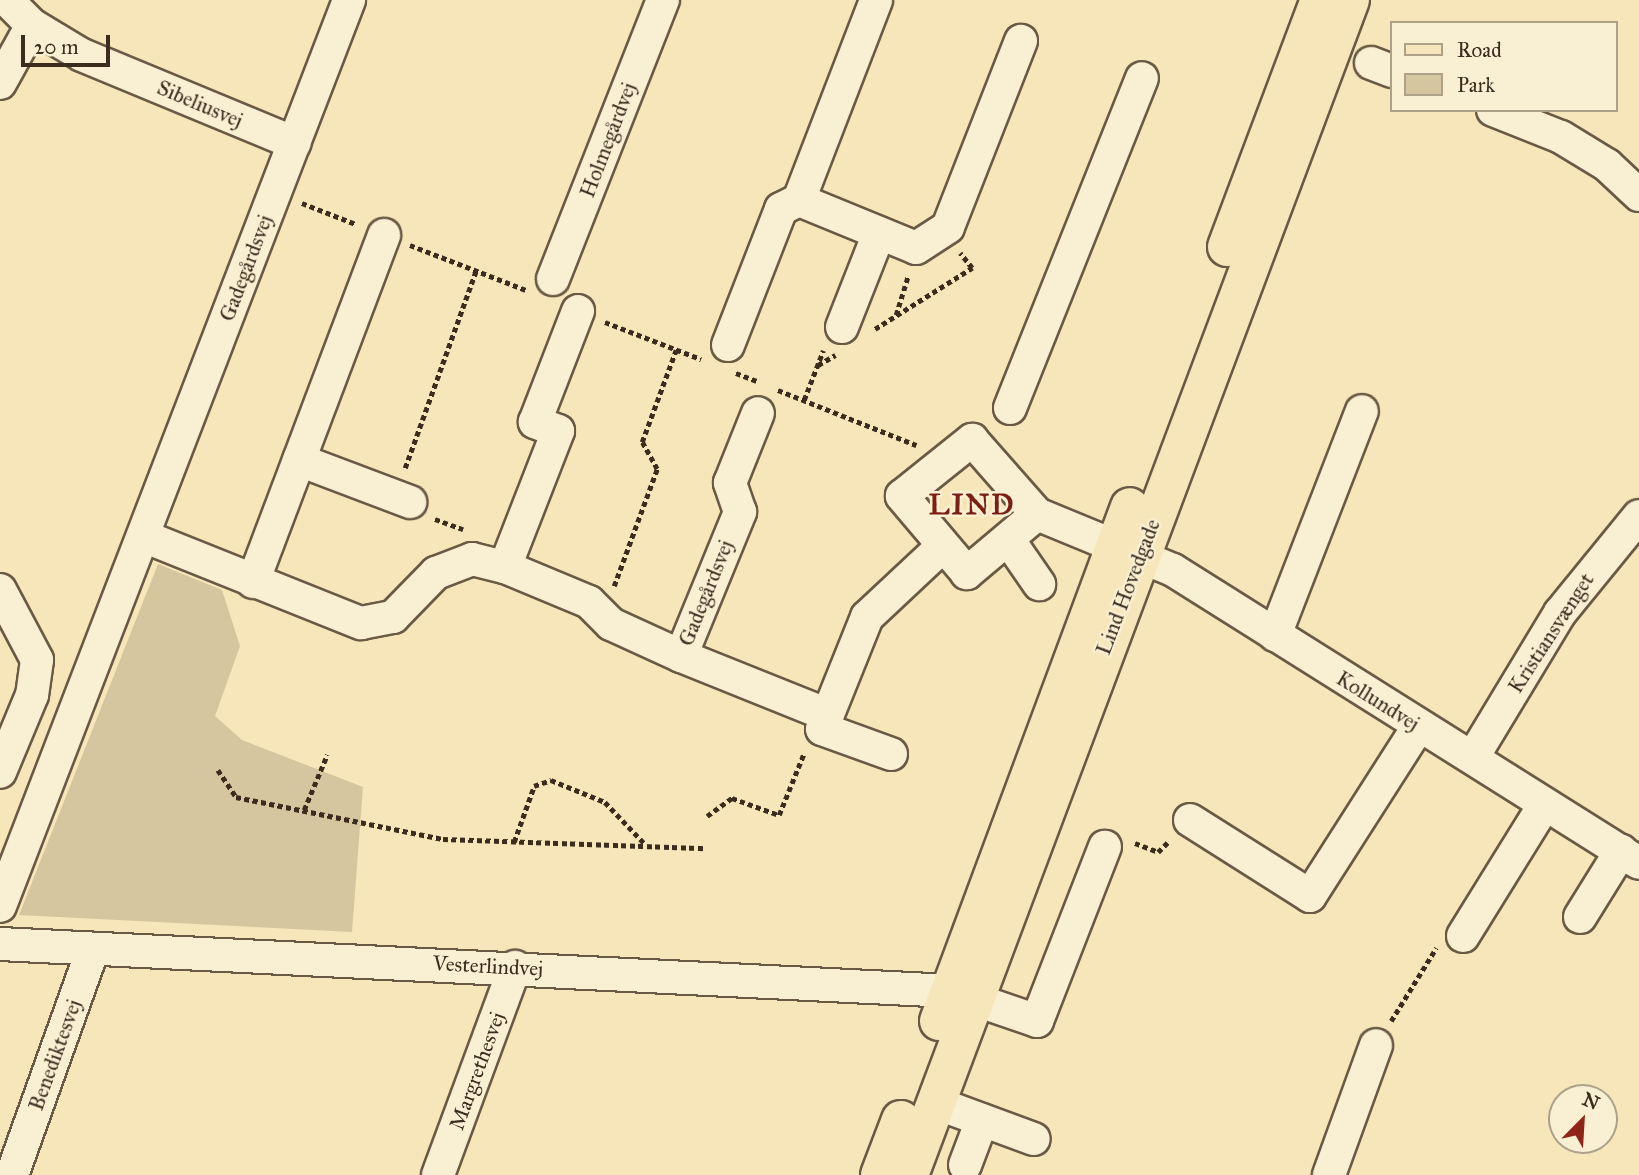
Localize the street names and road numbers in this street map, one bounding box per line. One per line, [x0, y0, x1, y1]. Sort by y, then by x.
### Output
street label: Sibeliusvej [153, 75, 247, 133]
street label: Holmegårdvej [575, 79, 641, 201]
street label: Gadegårdsvej [214, 211, 278, 325]
street label: Lind Hovedgade [1091, 516, 1165, 658]
street label: Gadegårdsvej [673, 536, 739, 650]
street label: Kristiansvænget [1503, 568, 1599, 698]
street label: Kollundvej [1332, 666, 1424, 736]
street label: Vesterlindvej [432, 951, 544, 981]
street label: Benediktesvej [23, 996, 87, 1114]
street label: Margrethesvej [444, 1009, 510, 1133]

